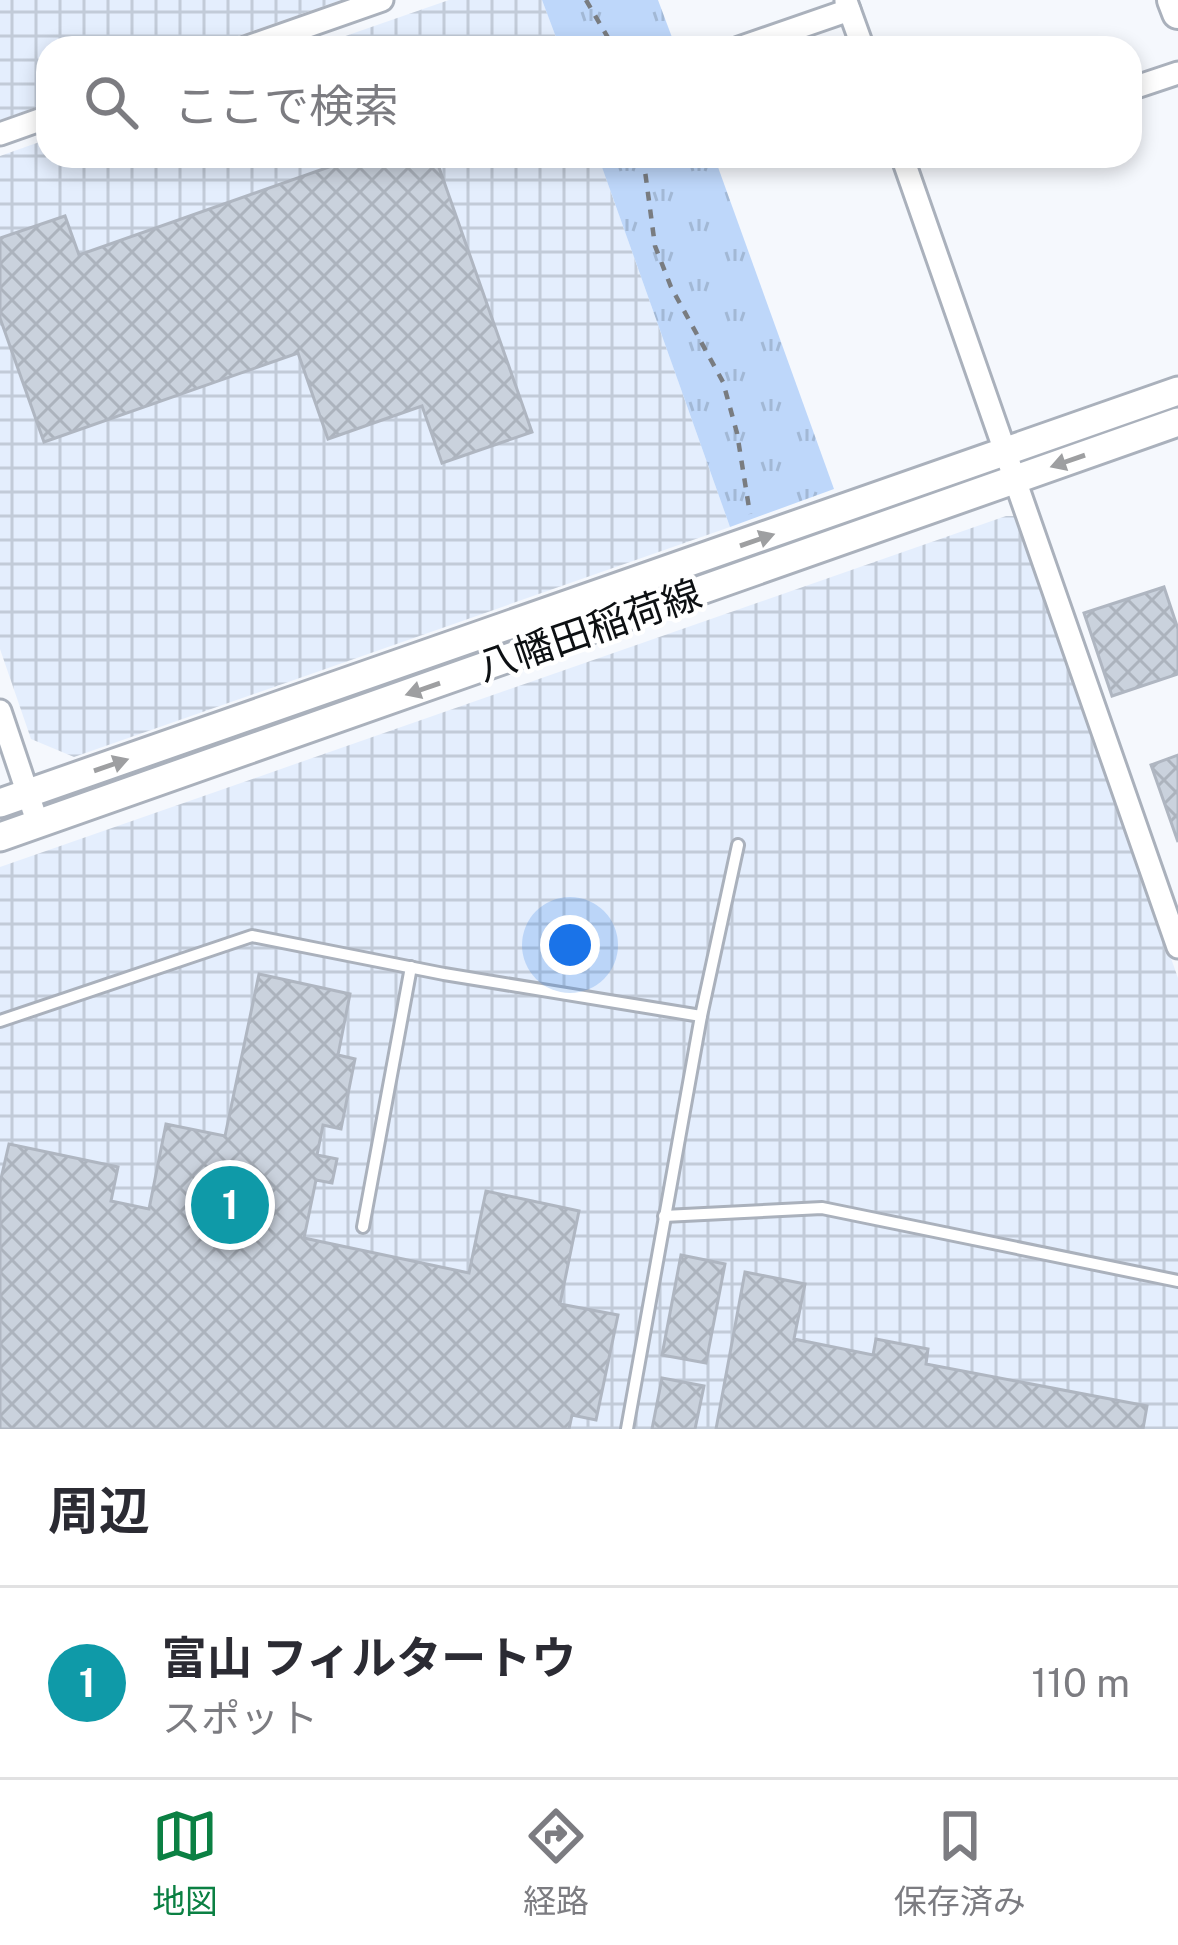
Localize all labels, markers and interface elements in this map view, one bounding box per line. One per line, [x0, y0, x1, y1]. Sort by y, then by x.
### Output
search box [36, 36, 1142, 168]
icon: search [78, 69, 144, 135]
text: ここで検索 [174, 79, 399, 132]
one-way arrow [1049, 453, 1085, 471]
one-way arrow [739, 530, 775, 548]
street label: 八幡田稲荷線 [471, 570, 707, 690]
one-way arrow [404, 680, 440, 699]
one-way arrow [93, 754, 129, 773]
your location [540, 915, 600, 975]
pin: 1 [191, 1160, 269, 1250]
text: 周辺 [48, 1481, 150, 1540]
text: 富山 フィルタートウ [162, 1631, 576, 1684]
text: 1 [79, 1660, 95, 1706]
text: 110 m [1031, 1660, 1130, 1706]
text: スポット [162, 1695, 318, 1741]
tab: 地図 [152, 1803, 218, 1923]
tab: 経路 [523, 1803, 589, 1923]
tab: 保存済み [894, 1803, 1026, 1923]

